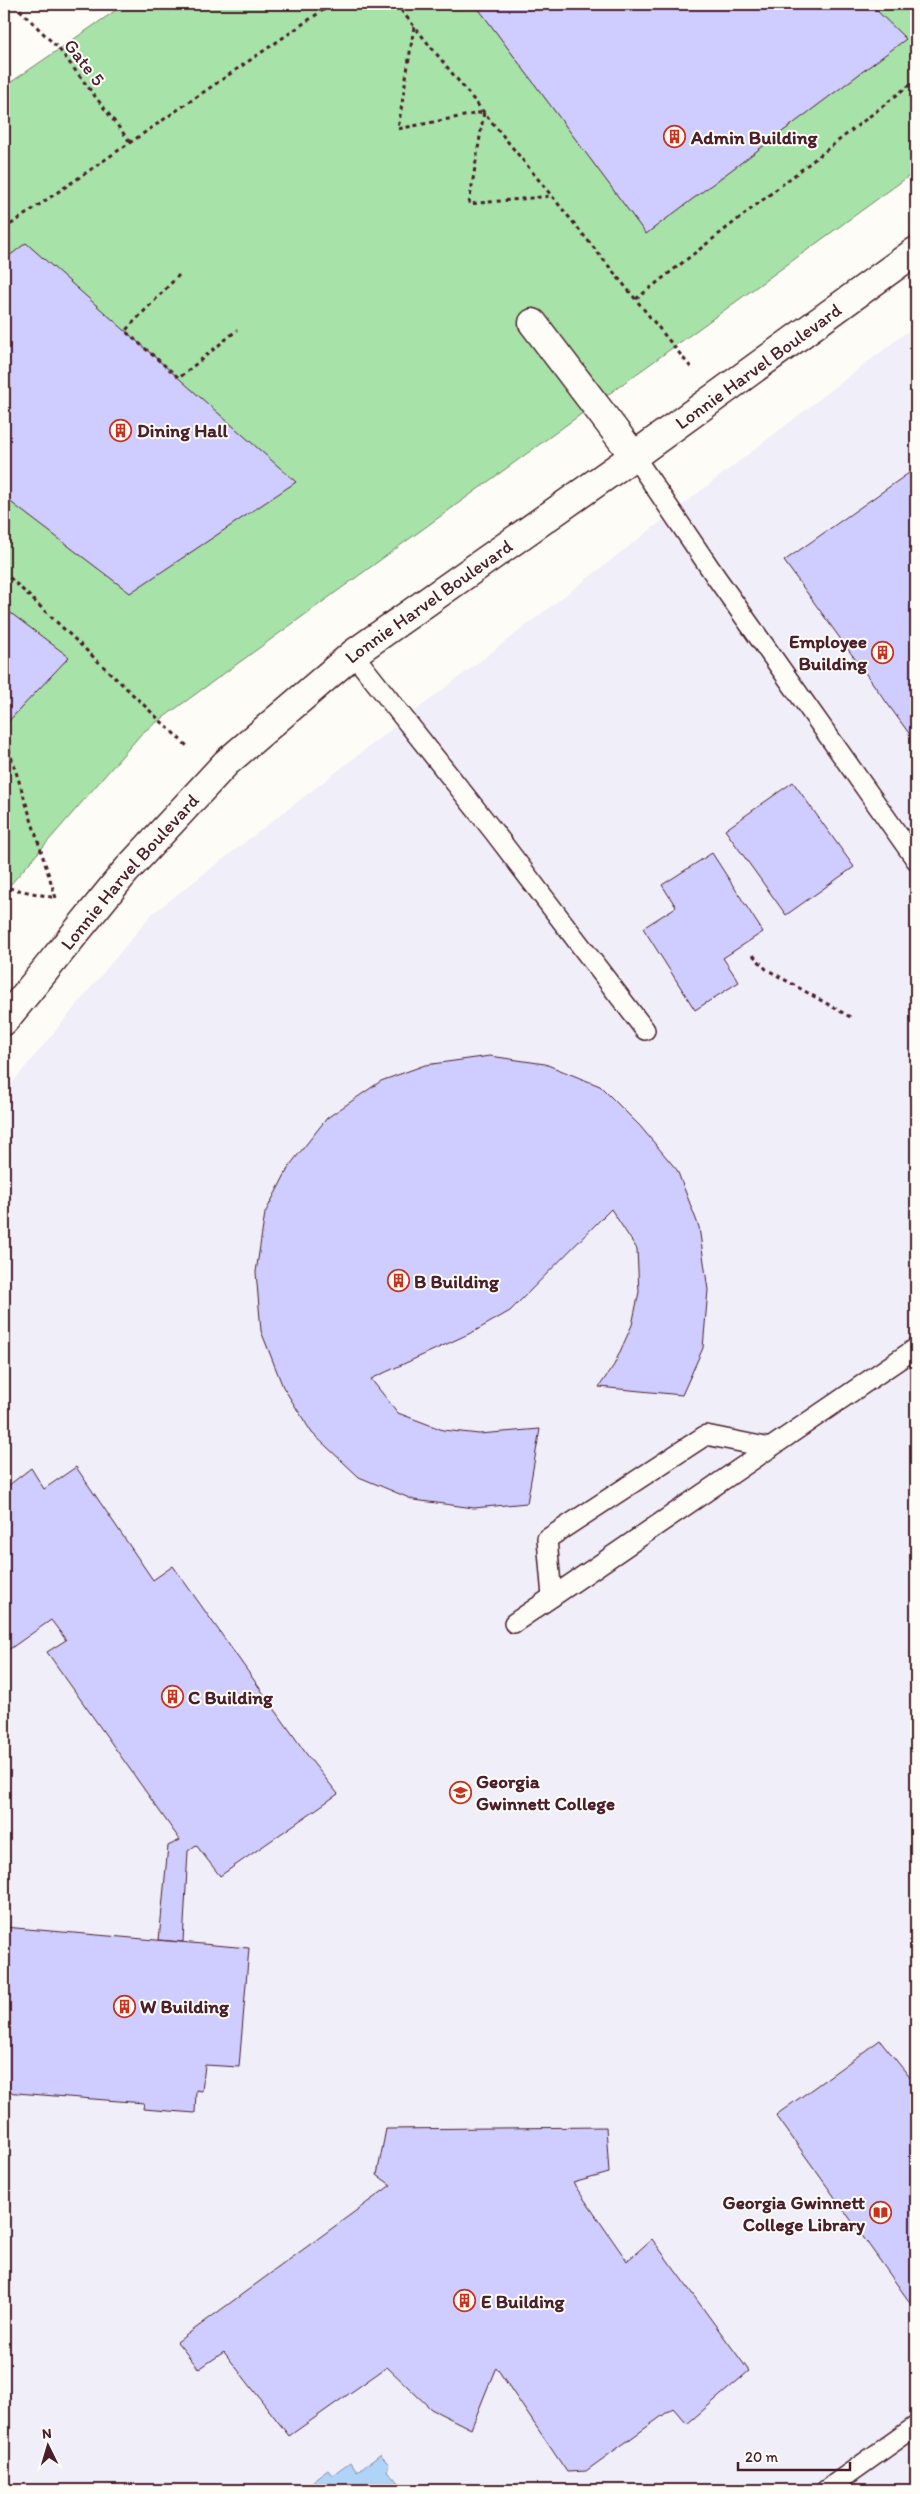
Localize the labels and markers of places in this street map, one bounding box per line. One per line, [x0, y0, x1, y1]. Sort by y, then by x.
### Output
building icon: Admin Building [663, 125, 687, 149]
place label: Admin Building [690, 126, 819, 149]
building icon: Dining Hall [109, 418, 133, 442]
place label: Dining Hall [137, 419, 229, 442]
place label: Employee Building [789, 630, 868, 675]
building icon: Employee Building [871, 640, 895, 664]
building icon: B Building [386, 1269, 410, 1293]
place label: B Building [414, 1270, 500, 1293]
building icon: C Building [160, 1685, 184, 1709]
place label: C Building [188, 1686, 274, 1709]
place label: Georgia Gwinnett College [476, 1770, 615, 1815]
school or university icon: Georgia Gwinnett College [448, 1780, 472, 1804]
building icon: W Building [112, 1994, 136, 2018]
place label: W Building [140, 1995, 230, 2018]
place label: Georgia Gwinnett College Library [723, 2191, 865, 2236]
library icon: Georgia Gwinnett College Library [869, 2201, 893, 2225]
building icon: E Building [453, 2289, 477, 2313]
place label: E Building [481, 2290, 566, 2313]

